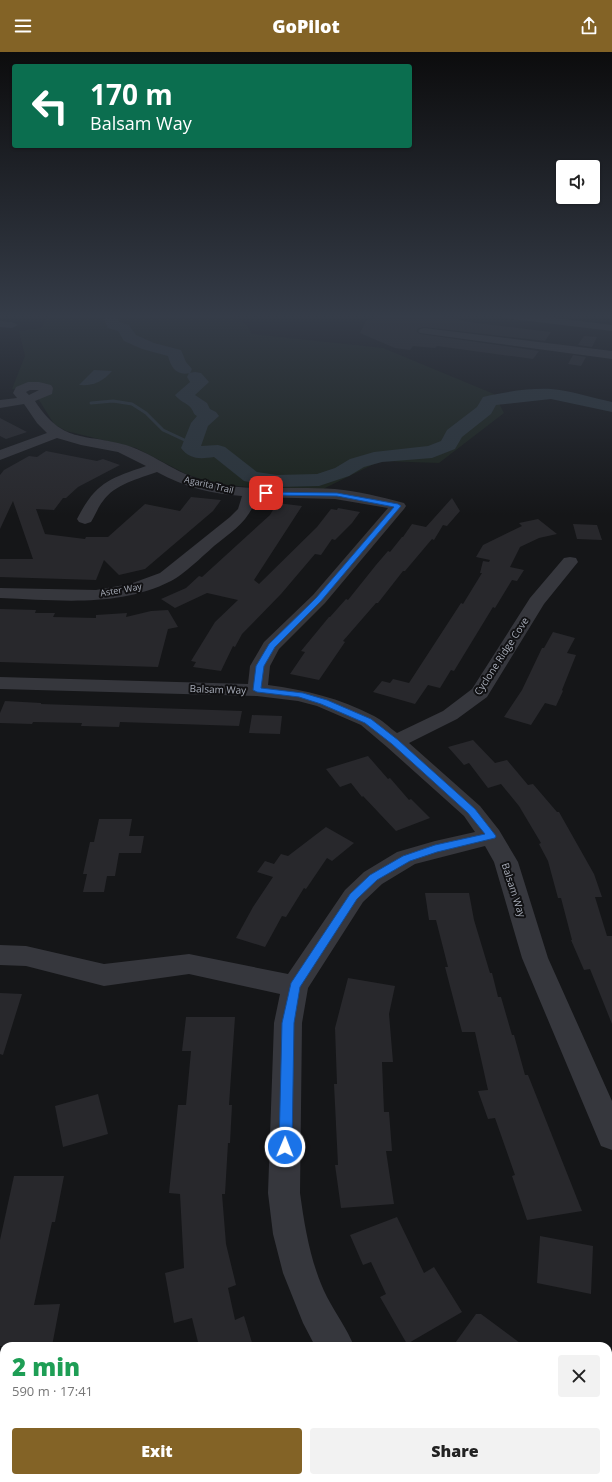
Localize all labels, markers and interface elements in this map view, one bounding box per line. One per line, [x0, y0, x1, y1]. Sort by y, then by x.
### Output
text: GoPilot [272, 14, 340, 38]
icon: menu [12, 15, 34, 37]
icon: share [578, 15, 600, 37]
text: 170 m [90, 75, 173, 113]
icon: left [24, 80, 76, 132]
text: Balsam Way [90, 111, 192, 135]
map controls [556, 160, 600, 204]
button: sound [556, 160, 600, 204]
street label: Agarita Trail [183, 473, 235, 496]
pin [249, 476, 283, 510]
icon: arrive [255, 482, 277, 504]
street label: Aster Way [99, 579, 143, 600]
street label: Cyclone Ridge Cove [471, 614, 532, 698]
street label: Balsam Way [190, 681, 247, 697]
street label: Balsam Way [499, 861, 530, 920]
position arrow [264, 1126, 306, 1168]
text: 2 min [12, 1350, 80, 1383]
button: close [558, 1355, 600, 1397]
text: 590 m · 17:41 [12, 1382, 93, 1400]
button: Exit [12, 1428, 302, 1474]
button: Share [310, 1428, 600, 1474]

